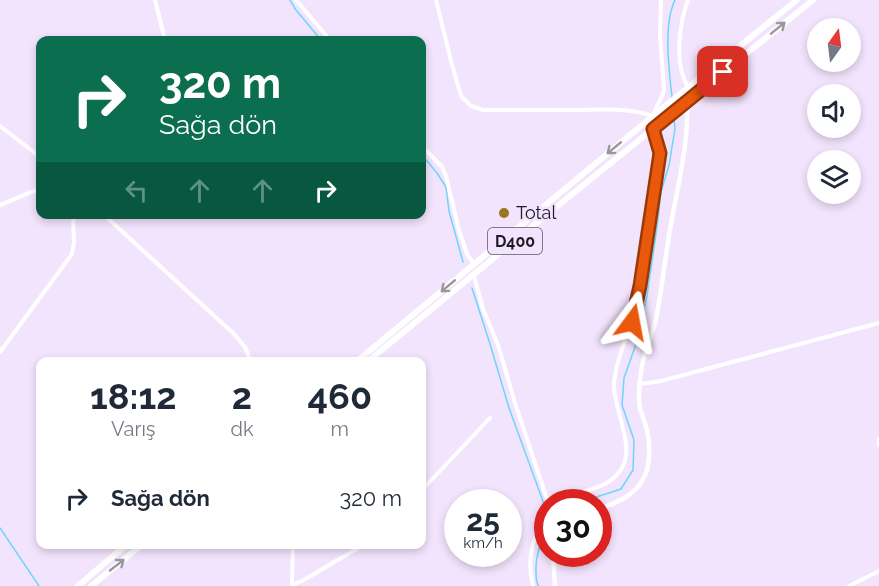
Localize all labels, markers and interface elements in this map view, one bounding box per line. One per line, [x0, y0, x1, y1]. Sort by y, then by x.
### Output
north arrow [807, 18, 861, 72]
map controls [807, 18, 861, 204]
one-way arrow [770, 21, 786, 34]
pin [697, 46, 748, 97]
icon: arrive [706, 55, 739, 88]
text: 320 m [159, 59, 281, 108]
icon: right [60, 60, 138, 138]
button: sound [807, 84, 861, 138]
text: Sağa dön [159, 109, 277, 140]
one-way arrow [607, 141, 622, 155]
button: layers [807, 150, 861, 204]
icon: left [120, 174, 153, 207]
icon: ahead [183, 174, 216, 207]
icon: ahead [246, 174, 279, 207]
icon: right [309, 174, 342, 207]
place label: Total [516, 202, 556, 223]
marker: Total [497, 206, 511, 220]
road number: D400 [488, 228, 542, 254]
one-way arrow [440, 279, 456, 292]
position arrow [600, 290, 664, 354]
text: 18:12 [90, 375, 176, 417]
text: 2 [232, 375, 252, 417]
text: 460 [307, 375, 372, 417]
text: Varış [111, 417, 155, 441]
text: dk [230, 417, 254, 441]
text: m [331, 417, 349, 441]
icon: right [60, 482, 93, 515]
text: Sağa dön [111, 485, 210, 511]
text: 320 m [339, 485, 402, 511]
speed limit sign: 30 [534, 489, 612, 567]
text: 25 [466, 503, 500, 538]
text: km/h [463, 534, 503, 552]
one-way arrow [109, 559, 125, 572]

